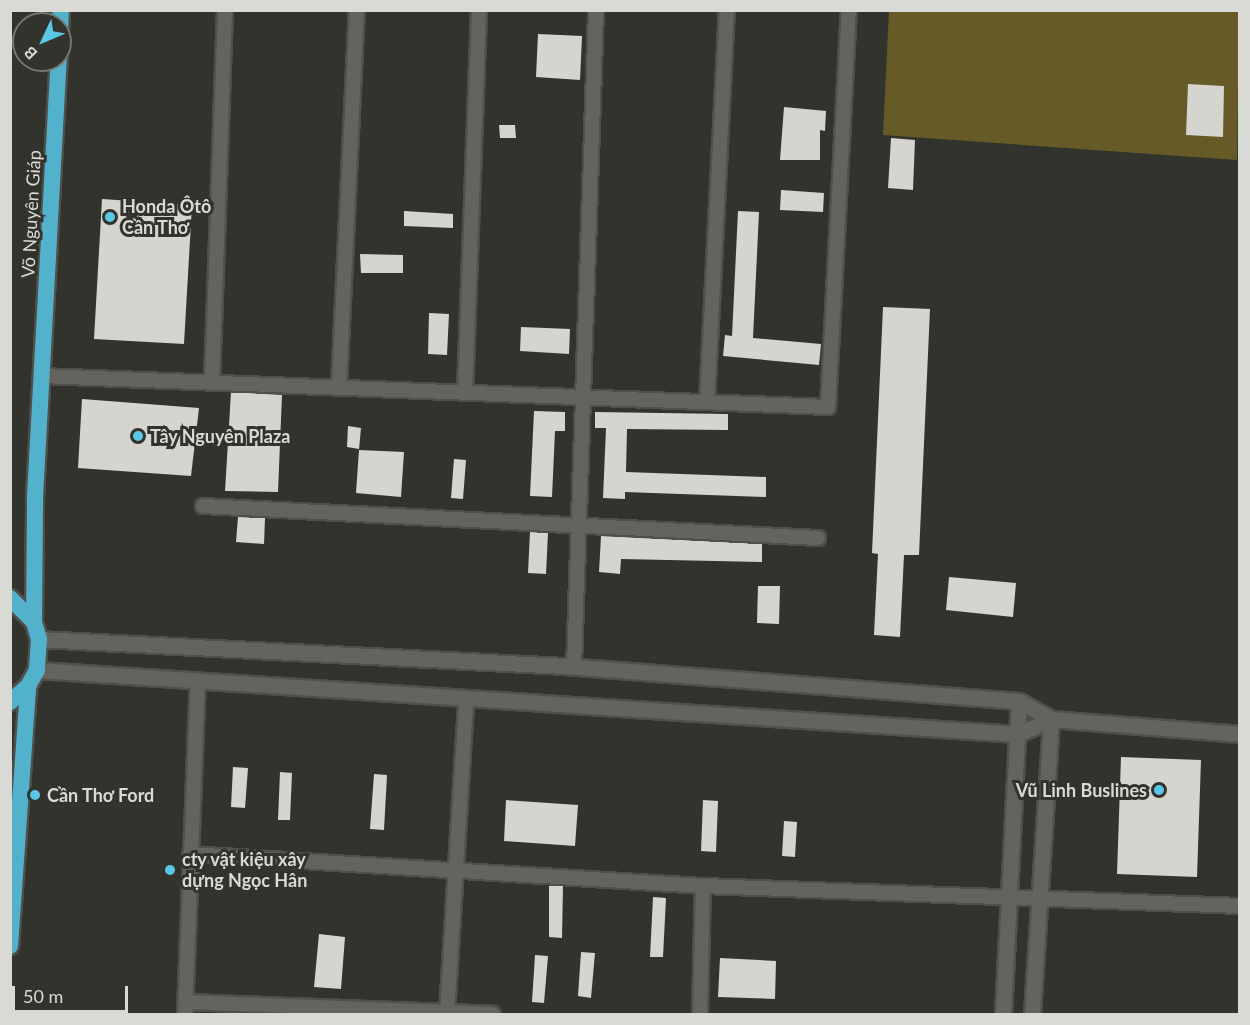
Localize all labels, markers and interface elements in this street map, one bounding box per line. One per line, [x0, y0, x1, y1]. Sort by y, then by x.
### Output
north arrow [12, 12, 72, 72]
text: B [20, 43, 41, 64]
street label: Võ Nguyên Giáp [17, 149, 45, 279]
place label: Honda Ôtô Cần Thơ [122, 196, 211, 238]
marker: Honda Ôtô Cần Thơ [103, 210, 117, 224]
place label: Tây Nguyên Plaza [150, 425, 291, 447]
marker: Tây Nguyên Plaza [131, 429, 145, 443]
place label: Vũ Linh Buslines [1016, 779, 1147, 801]
marker: Vũ Linh Buslines [1152, 783, 1166, 797]
place label: Cần Thơ Ford [47, 784, 155, 806]
marker: Cần Thơ Ford [28, 788, 42, 802]
place label: cty vật kiệu xây dựng Ngọc Hân [182, 849, 307, 892]
marker: cty vật kiệu xây dựng Ngọc Hân [163, 863, 177, 877]
scale bar [15, 974, 130, 1012]
text: 50 m [23, 985, 63, 1007]

